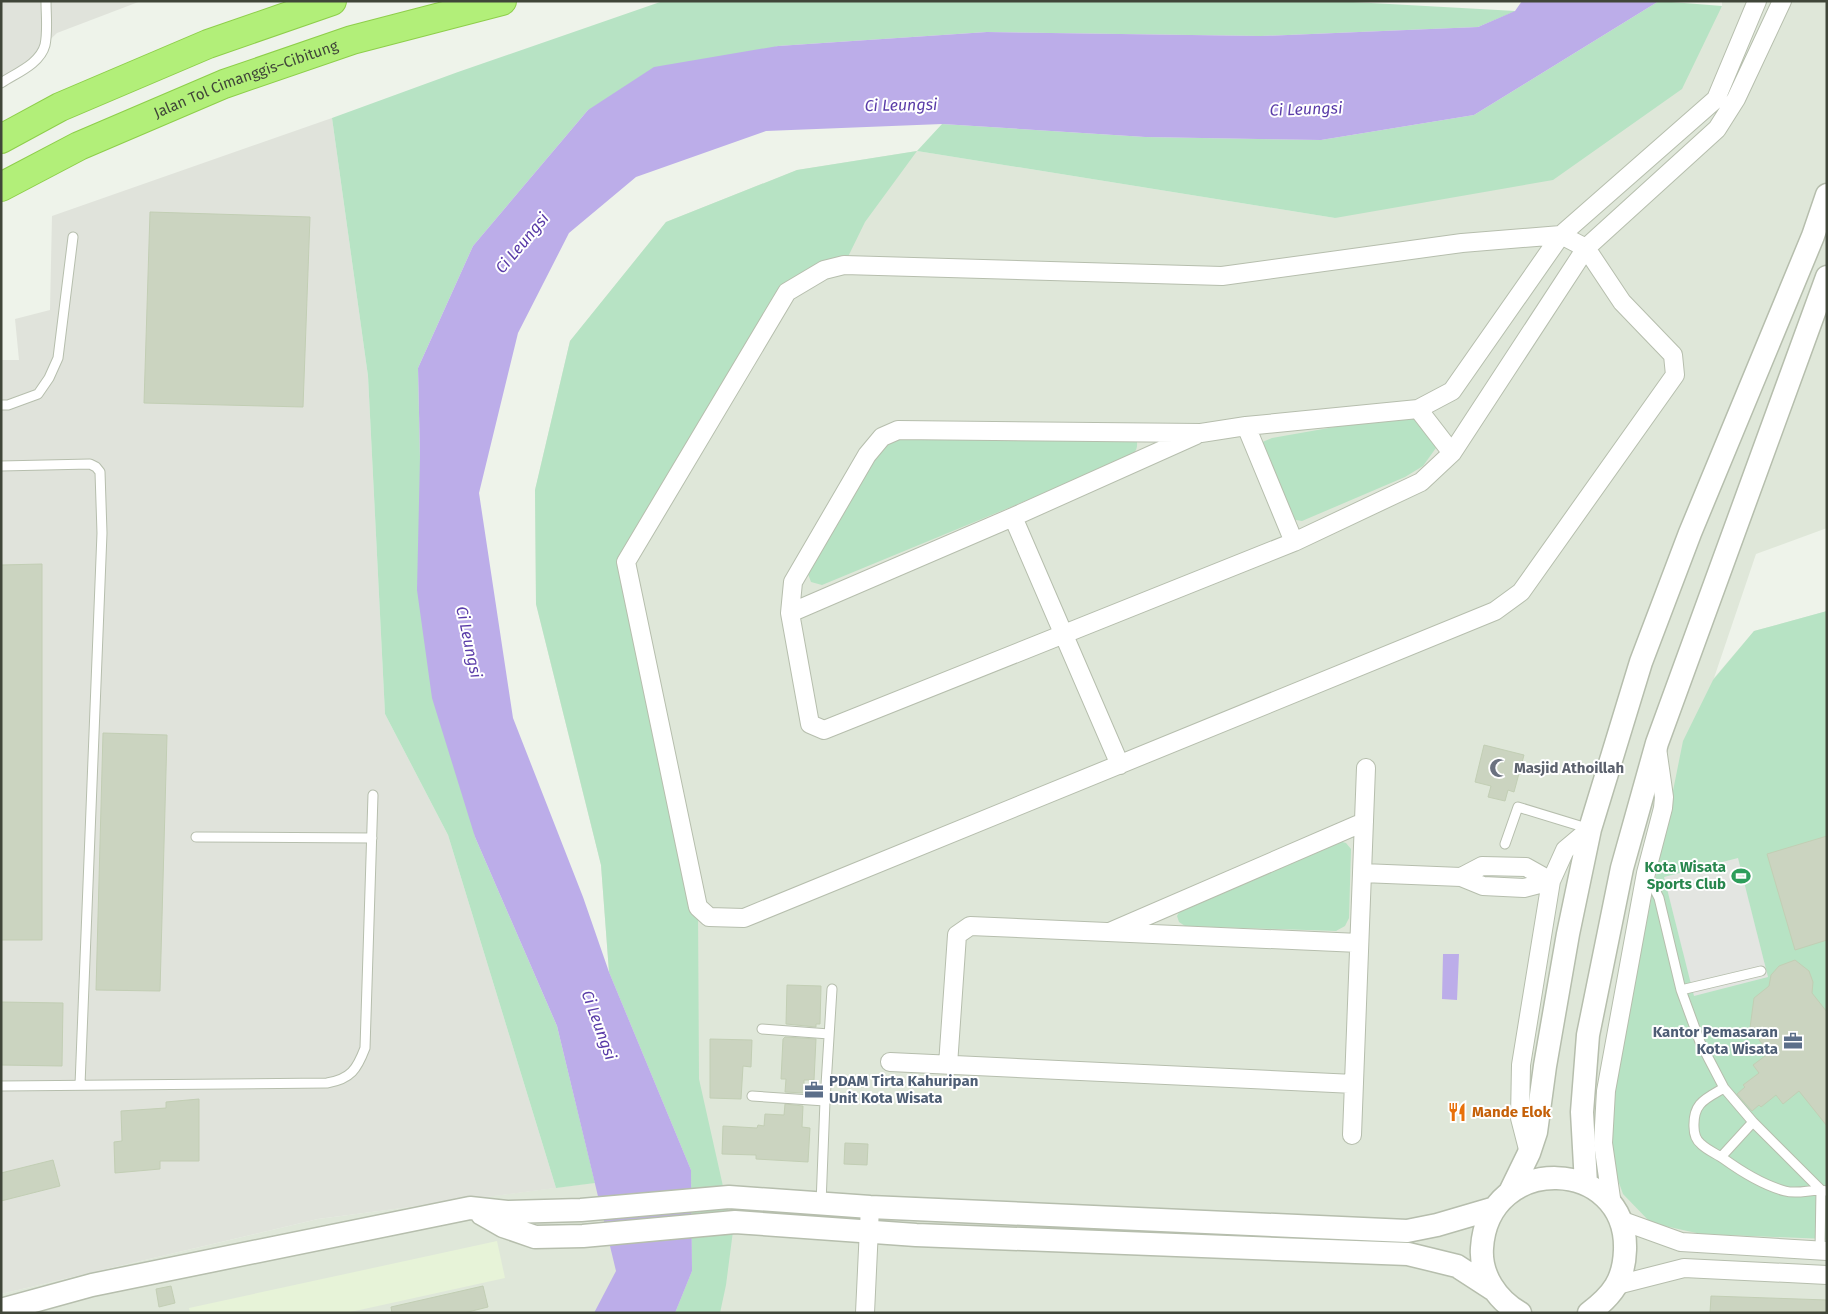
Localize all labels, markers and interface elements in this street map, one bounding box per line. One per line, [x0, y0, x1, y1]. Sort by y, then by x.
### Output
street label: Jalan Tol Cimanggis–Cibitung [151, 36, 341, 122]
water label: Ci Leungsi [864, 95, 938, 115]
water label: Ci Leungsi [1269, 98, 1343, 120]
water label: Ci Leungsi [491, 209, 553, 277]
water label: Ci Leungsi [452, 604, 486, 680]
mosque icon: Masjid Athoillah [1488, 757, 1510, 779]
place label: Masjid Athoillah [1514, 759, 1624, 777]
place label: Kota Wisata Sports Club [1645, 858, 1726, 893]
sports icon: Kota Wisata Sports Club [1730, 865, 1752, 887]
water label: Ci Leungsi [578, 988, 621, 1063]
place label: Kantor Pemasaran Kota Wisata [1653, 1023, 1778, 1058]
office icon: Kantor Pemasaran Kota Wisata [1782, 1030, 1804, 1052]
place label: PDAM Tirta Kahuripan Unit Kota Wisata [829, 1072, 978, 1107]
office icon: PDAM Tirta Kahuripan Unit Kota Wisata [803, 1079, 825, 1101]
restaurant icon: Mande Elok [1446, 1101, 1468, 1123]
place label: Mande Elok [1472, 1103, 1551, 1121]

